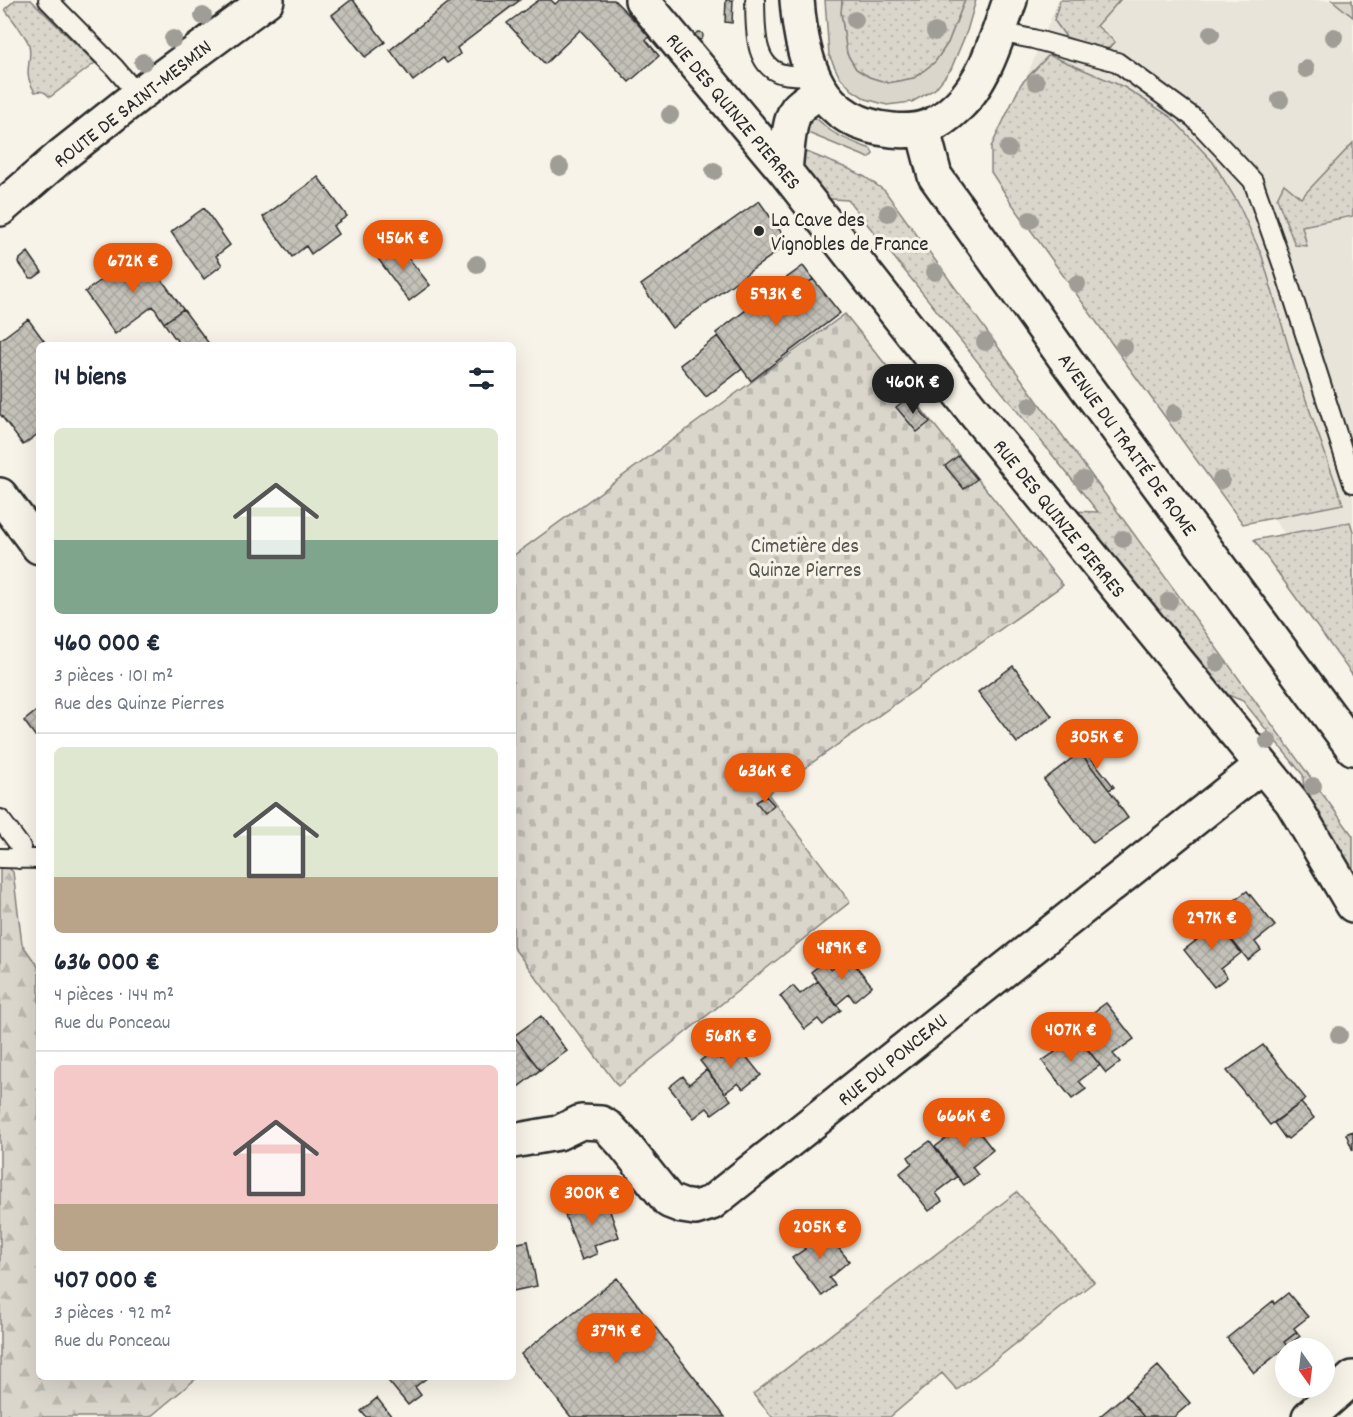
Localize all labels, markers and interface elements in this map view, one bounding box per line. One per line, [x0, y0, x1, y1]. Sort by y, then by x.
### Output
street label: RUE DES QUINZE PIERRES [657, 28, 806, 198]
street label: ROUTE DE SAINT-MESMIN [48, 34, 219, 177]
place label: La Cave des Vignobles de France [771, 207, 928, 261]
pin: 456K € [354, 220, 452, 271]
marker: La Cave des Vignobles de France [752, 224, 766, 238]
text: 456K € [377, 225, 429, 253]
pin: 672K € [84, 243, 182, 294]
text: 672K € [107, 248, 159, 276]
pin: 593K € [727, 276, 825, 327]
text: 593K € [750, 281, 802, 309]
street label: AVENUE DU TRAITÉ DE ROME [1049, 348, 1203, 544]
text: 14 biens [54, 360, 127, 397]
icon: filters [465, 362, 498, 395]
pin: 460K € [864, 364, 962, 415]
text: 460K € [886, 369, 940, 397]
street label: RUE DES QUINZE PIERRES [984, 434, 1131, 606]
icon: home [222, 467, 330, 575]
park label: Cimetière des Quinze Pierres [748, 533, 862, 587]
text: 460 000 € [54, 626, 161, 663]
text: 3 pièces · 101 m² [54, 663, 173, 691]
text: Rue des Quinze Pierres [54, 691, 225, 719]
pin: 305K € [1048, 719, 1146, 770]
text: 305K € [1070, 724, 1124, 752]
pin: 636K € [716, 753, 814, 804]
text: 636K € [738, 758, 792, 786]
icon: home [222, 786, 330, 894]
pin: 297K € [1163, 900, 1261, 951]
text: 297K € [1187, 905, 1237, 933]
pin: 489K € [793, 930, 891, 981]
text: 489K € [817, 935, 867, 963]
text: 636 000 € [54, 945, 160, 982]
text: 4 pièces · 144 m² [54, 982, 174, 1010]
street label: RUE DU PONCEAU [832, 1008, 955, 1115]
text: Rue du Ponceau [54, 1010, 170, 1038]
pin: 407K € [1022, 1012, 1120, 1063]
text: 407K € [1045, 1017, 1097, 1045]
pin: 568K € [682, 1018, 780, 1069]
text: 568K € [705, 1023, 757, 1051]
pin: 666K € [915, 1098, 1013, 1149]
text: 666K € [937, 1103, 991, 1131]
icon: home [222, 1104, 330, 1212]
pin: 300K € [543, 1175, 641, 1226]
text: 300K € [564, 1180, 620, 1208]
pin: 205K € [771, 1209, 869, 1260]
text: 205K € [793, 1214, 847, 1242]
text: 407 000 € [54, 1263, 158, 1300]
text: 3 pièces · 92 m² [54, 1300, 171, 1328]
pin: 379K € [567, 1313, 665, 1364]
text: 379K € [591, 1318, 641, 1346]
text: Rue du Ponceau [54, 1328, 170, 1356]
north arrow [1275, 1338, 1335, 1398]
map controls [1275, 1338, 1335, 1398]

